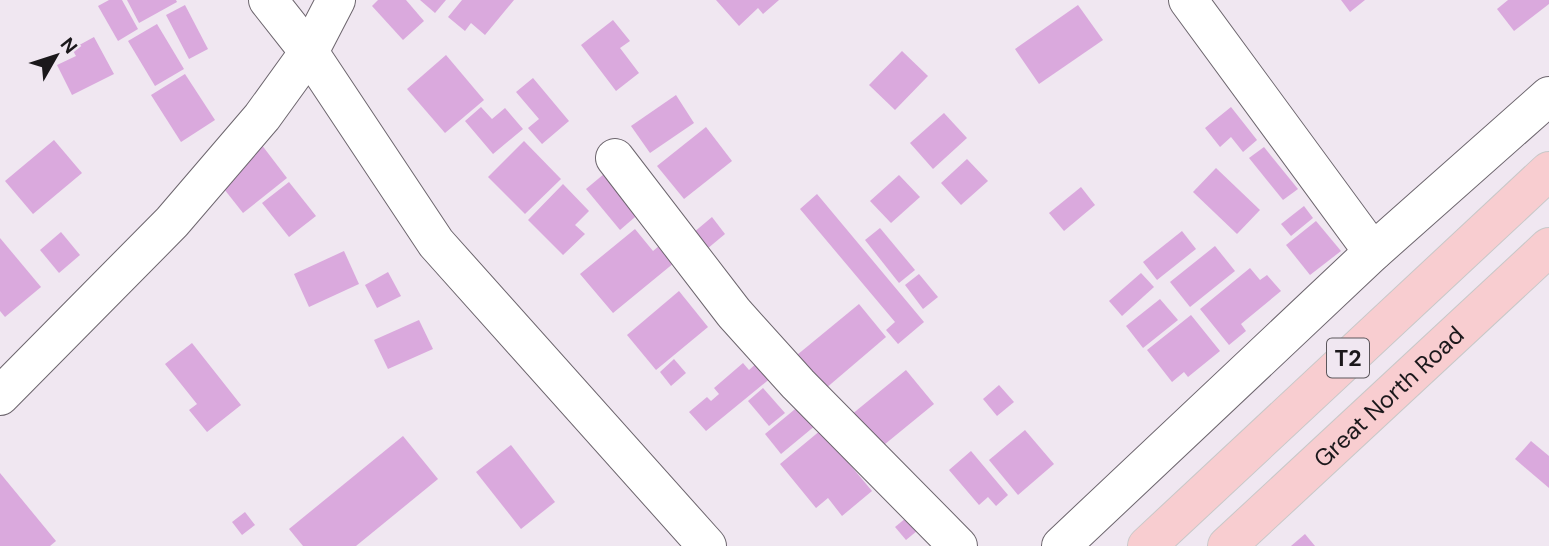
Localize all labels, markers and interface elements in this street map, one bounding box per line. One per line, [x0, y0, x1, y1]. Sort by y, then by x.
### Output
north arrow [21, 21, 91, 91]
text: N [55, 32, 83, 59]
street label: Great North Road [1307, 319, 1470, 474]
road number: T2 [1327, 338, 1369, 378]

